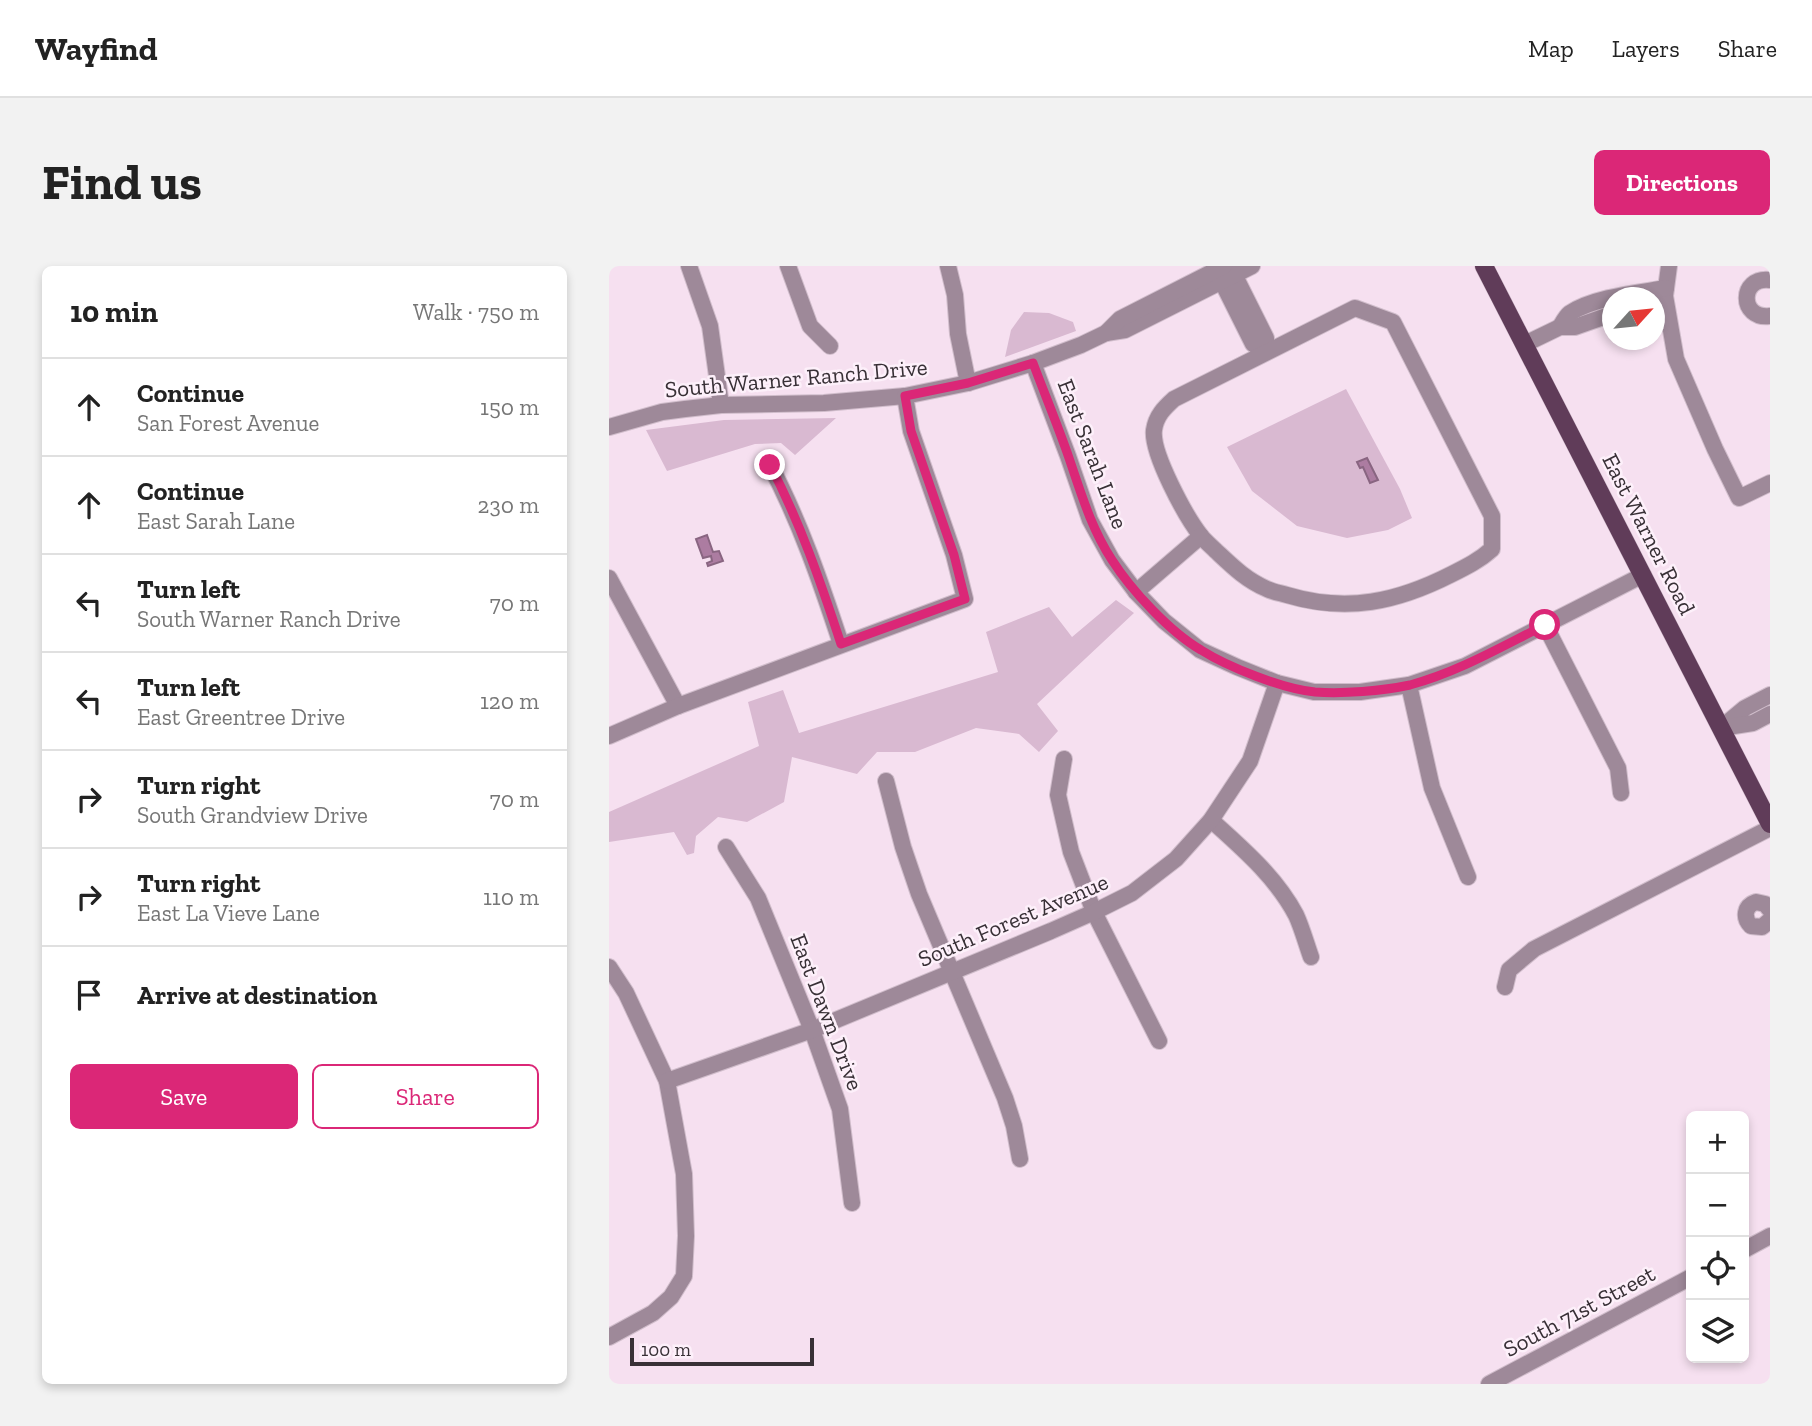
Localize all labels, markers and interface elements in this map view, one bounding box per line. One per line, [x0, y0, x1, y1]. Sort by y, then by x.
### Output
text: Wayfind [35, 29, 158, 68]
text: Map [1528, 34, 1574, 63]
text: Layers [1612, 34, 1680, 63]
text: Share [1718, 34, 1777, 63]
button: Directions [1594, 150, 1770, 215]
text: Find us [42, 153, 202, 212]
north arrow [1602, 287, 1665, 350]
text: 10 min [70, 294, 158, 330]
text: Walk · 750 m [413, 298, 539, 326]
street label: South Warner Ranch Drive [664, 353, 928, 403]
street label: East Sarah Lane [1052, 375, 1134, 533]
text: Continue [137, 377, 244, 409]
icon: ahead [70, 388, 108, 426]
text: 150 m [480, 393, 539, 421]
text: San Forest Avenue [137, 409, 319, 437]
route end [754, 449, 785, 480]
street label: East Warner Road [1596, 449, 1702, 619]
text: Continue [137, 475, 244, 507]
icon: ahead [70, 486, 108, 524]
text: 230 m [478, 491, 539, 519]
text: East Sarah Lane [137, 507, 295, 535]
text: Turn left [137, 573, 240, 605]
icon: left [70, 584, 108, 622]
text: 70 m [490, 589, 539, 617]
text: South Warner Ranch Drive [137, 605, 400, 633]
route start [1529, 609, 1560, 640]
text: Turn left [137, 671, 240, 703]
icon: left [70, 682, 108, 720]
text: 120 m [480, 687, 539, 715]
text: East Greentree Drive [137, 703, 345, 731]
text: Turn right [137, 769, 260, 801]
icon: right [70, 780, 108, 818]
text: 70 m [490, 785, 539, 813]
text: South Grandview Drive [137, 801, 368, 829]
text: Turn right [137, 867, 260, 899]
street label: South Forest Avenue [914, 867, 1112, 973]
icon: right [70, 878, 108, 916]
text: 110 m [483, 883, 539, 911]
text: East La Vieve Lane [137, 899, 320, 927]
street label: East Dawn Drive [784, 930, 870, 1094]
icon: arrive [70, 976, 108, 1014]
text: Arrive at destination [137, 979, 377, 1011]
button: Save [70, 1064, 298, 1129]
button: Share [312, 1064, 539, 1129]
map controls [1686, 1111, 1749, 1363]
button: + [1686, 1111, 1749, 1174]
button: − [1686, 1174, 1749, 1237]
button: locate [1686, 1237, 1749, 1300]
street label: South 71st Street [1498, 1259, 1660, 1363]
button: layers [1686, 1300, 1749, 1363]
scale bar [630, 1335, 814, 1367]
text: 100 m [641, 1338, 691, 1361]

